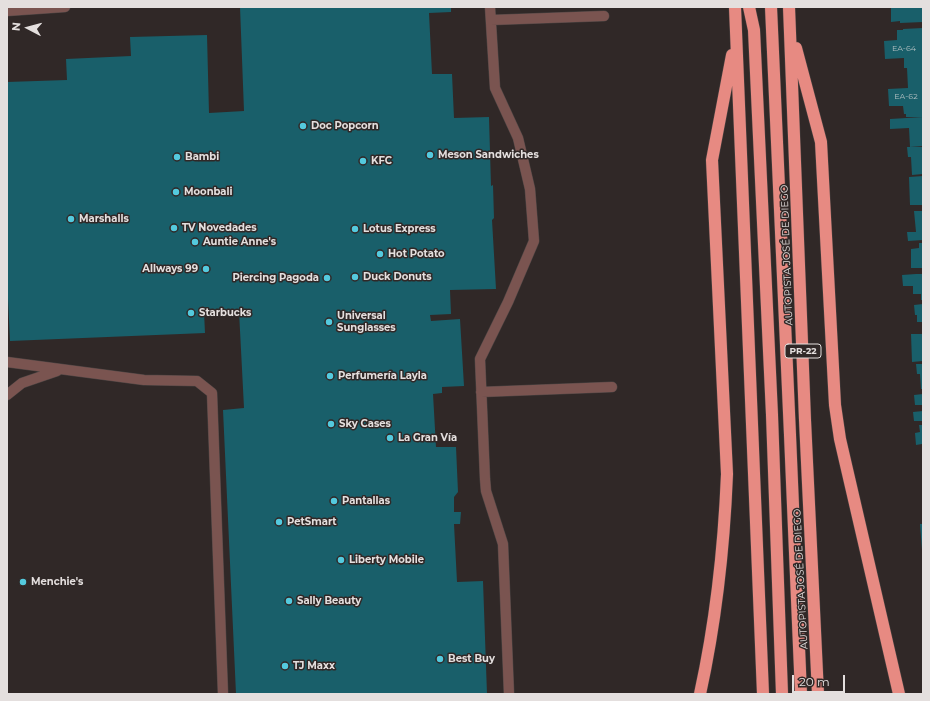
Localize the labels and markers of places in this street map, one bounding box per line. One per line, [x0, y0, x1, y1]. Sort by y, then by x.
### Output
place label: Doc Popcorn [311, 120, 379, 132]
marker: Doc Popcorn [298, 121, 308, 131]
place label: Meson Sandwiches [438, 149, 539, 161]
marker: Meson Sandwiches [425, 150, 435, 160]
place label: Bambi [185, 151, 219, 163]
marker: Bambi [172, 152, 182, 162]
place label: KFC [371, 155, 392, 167]
marker: KFC [358, 156, 368, 166]
place label: Moonbali [184, 186, 233, 198]
marker: Moonbali [171, 187, 181, 197]
place label: Marshalls [79, 213, 129, 225]
marker: Marshalls [66, 214, 76, 224]
place label: TV Novedades [182, 222, 257, 234]
marker: TV Novedades [169, 223, 179, 233]
place label: Lotus Express [363, 223, 436, 235]
marker: Lotus Express [350, 224, 360, 234]
place label: Auntie Anne's [203, 236, 276, 248]
marker: Auntie Anne's [190, 237, 200, 247]
place label: Hot Potato [388, 248, 445, 260]
marker: Hot Potato [375, 249, 385, 259]
place label: Allways 99 [142, 263, 198, 275]
marker: Allways 99 [201, 264, 211, 274]
place label: Duck Donuts [363, 271, 432, 283]
place label: Piercing Pagoda [232, 272, 319, 284]
marker: Duck Donuts [350, 272, 360, 282]
marker: Piercing Pagoda [322, 273, 332, 283]
place label: Starbucks [199, 307, 251, 319]
marker: Starbucks [186, 308, 196, 318]
place label: Universal Sunglasses [337, 310, 396, 334]
marker: Universal Sunglasses [324, 317, 334, 327]
place label: Perfumería Layla [338, 370, 427, 382]
marker: Perfumería Layla [325, 371, 335, 381]
place label: Sky Cases [339, 418, 391, 430]
marker: Sky Cases [326, 419, 336, 429]
place label: La Gran Vía [398, 432, 457, 444]
marker: La Gran Vía [385, 433, 395, 443]
place label: Pantallas [342, 495, 390, 507]
marker: Pantallas [329, 496, 339, 506]
place label: PetSmart [287, 516, 337, 528]
marker: PetSmart [274, 517, 284, 527]
place label: Liberty Mobile [349, 554, 424, 566]
marker: Liberty Mobile [336, 555, 346, 565]
place label: Menchie's [31, 576, 83, 588]
marker: Menchie's [18, 577, 28, 587]
place label: Sally Beauty [297, 595, 361, 607]
marker: Sally Beauty [284, 596, 294, 606]
place label: Best Buy [448, 653, 495, 665]
marker: Best Buy [435, 654, 445, 664]
place label: TJ Maxx [293, 660, 335, 672]
marker: TJ Maxx [280, 661, 290, 671]

